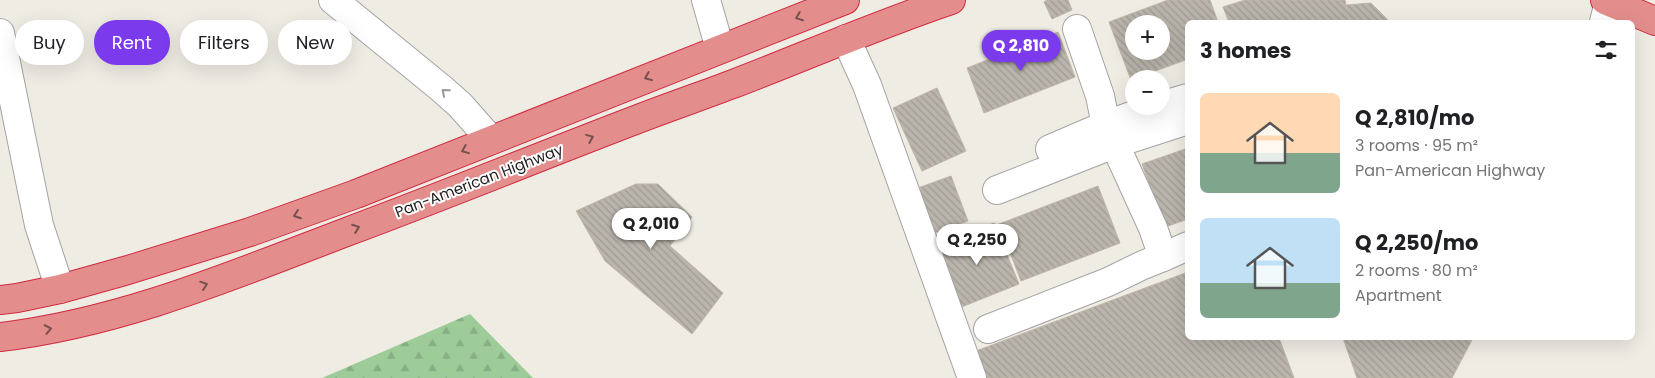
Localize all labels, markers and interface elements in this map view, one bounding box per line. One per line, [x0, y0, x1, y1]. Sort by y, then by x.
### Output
one-way arrow [795, 11, 804, 22]
map controls [1125, 15, 1170, 115]
button: + [1125, 15, 1170, 60]
chip: Buy [15, 20, 84, 65]
chip: Rent [94, 20, 170, 65]
chip: Filters [180, 20, 268, 65]
chip: New [278, 20, 352, 65]
pin: Q 2,810 [975, 30, 1067, 72]
text: Q 2,810 [993, 34, 1049, 57]
text: 3 homes [1200, 36, 1292, 65]
icon: filters [1592, 36, 1620, 64]
button: − [1125, 70, 1170, 115]
one-way arrow [644, 71, 653, 82]
one-way arrow [442, 89, 451, 98]
text: Q 2,810/mo [1355, 103, 1474, 132]
icon: home [1240, 113, 1300, 173]
one-way arrow [585, 134, 594, 144]
text: 3 rooms · 95 m² [1355, 134, 1478, 157]
street label: Pan-American Highway [392, 139, 566, 222]
one-way arrow [461, 144, 470, 155]
text: Pan-American Highway [1355, 159, 1545, 182]
pin: Q 2,010 [605, 208, 697, 250]
one-way arrow [293, 209, 302, 219]
text: Q 2,010 [623, 212, 679, 235]
one-way arrow [352, 224, 360, 234]
pin: Q 2,250 [931, 224, 1023, 266]
text: Q 2,250 [947, 228, 1007, 251]
text: Q 2,250/mo [1355, 228, 1478, 257]
icon: home [1240, 238, 1300, 298]
text: 2 rooms · 80 m² [1355, 259, 1478, 282]
one-way arrow [200, 281, 208, 291]
text: Apartment [1355, 284, 1442, 307]
one-way arrow [44, 325, 53, 335]

